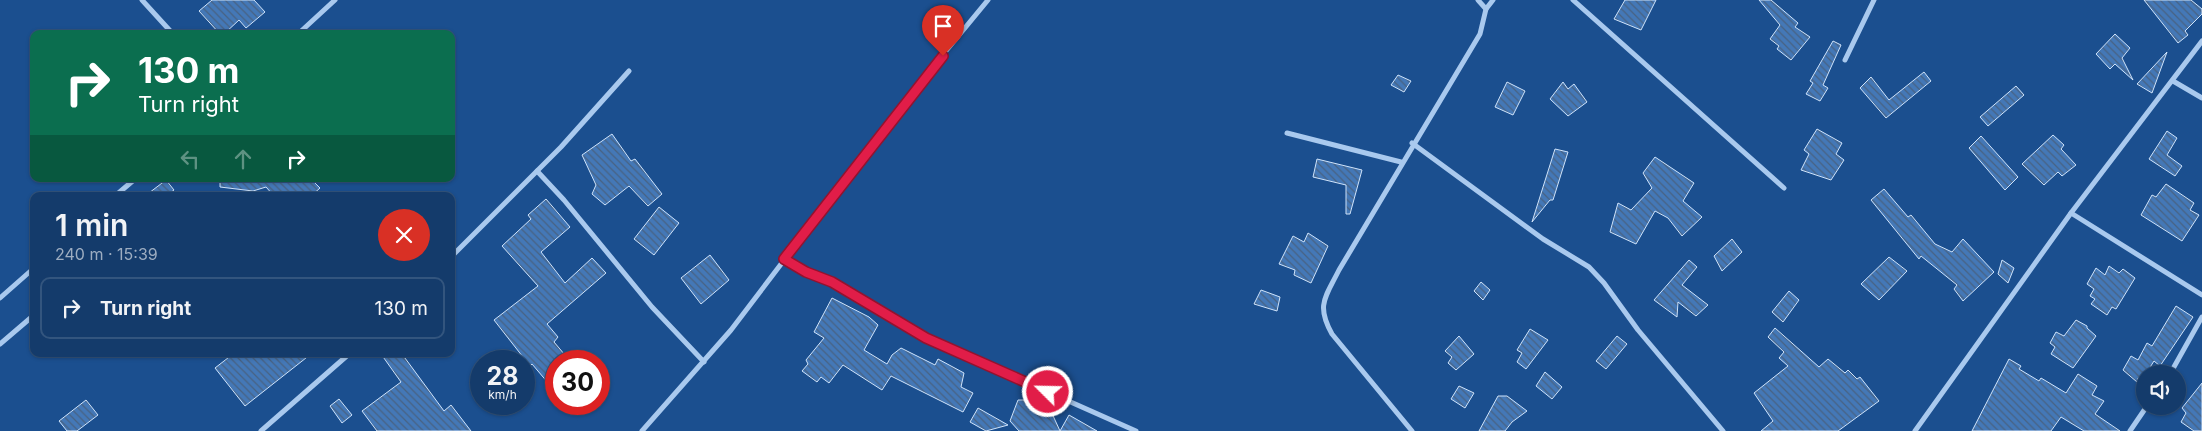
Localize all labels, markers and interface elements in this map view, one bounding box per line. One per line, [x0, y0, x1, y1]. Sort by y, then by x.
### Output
pin [922, 5, 964, 56]
icon: arrive [929, 12, 957, 40]
text: 130 m [138, 49, 240, 91]
icon: right [55, 50, 120, 115]
text: Turn right [138, 91, 239, 117]
icon: left [176, 145, 204, 173]
icon: ahead [229, 145, 257, 173]
icon: right [282, 145, 310, 173]
text: 1 min [55, 207, 128, 243]
button: close [378, 209, 430, 261]
text: 240 m · 15:39 [55, 244, 158, 264]
icon: right [57, 294, 85, 322]
text: Turn right [100, 297, 191, 320]
text: 130 m [375, 297, 428, 320]
speed limit sign: 30 [545, 350, 610, 415]
text: 28 [486, 361, 519, 391]
position arrow [1021, 365, 1073, 417]
map controls [2136, 365, 2186, 415]
button: sound [2136, 365, 2186, 415]
text: km/h [488, 387, 517, 402]

